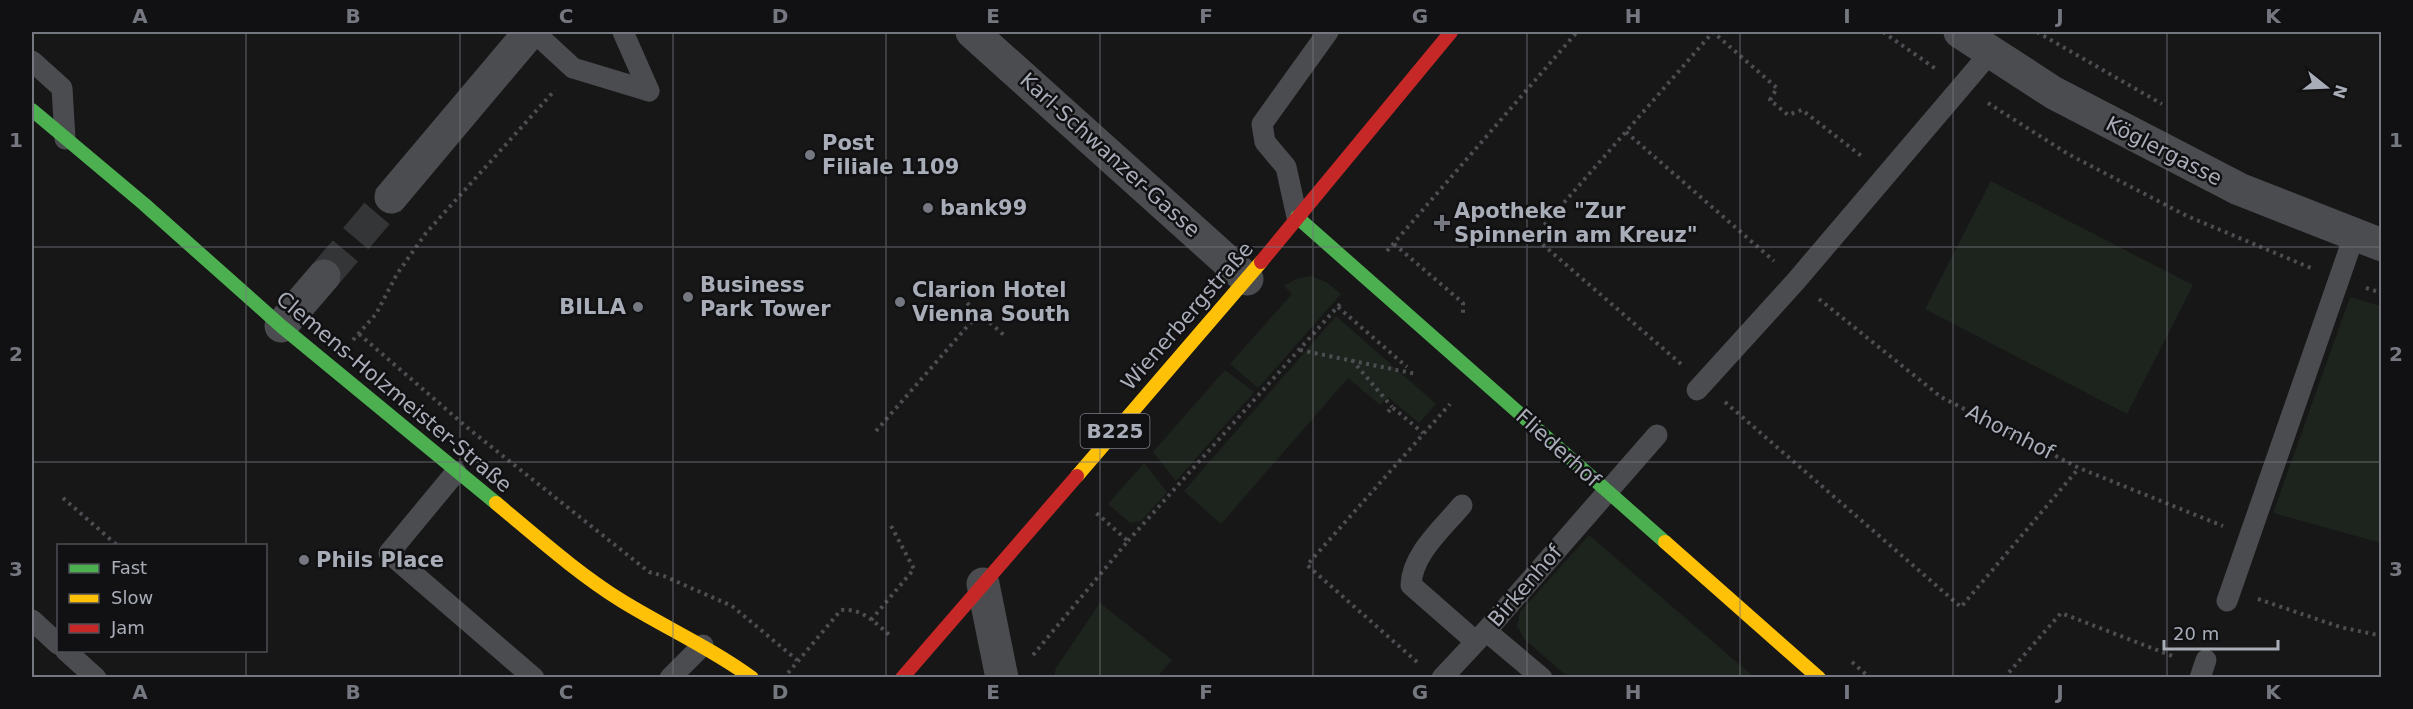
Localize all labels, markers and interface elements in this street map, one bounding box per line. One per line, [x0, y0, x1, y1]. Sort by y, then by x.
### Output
text: A [132, 4, 148, 28]
text: B [345, 4, 361, 28]
text: C [559, 4, 573, 28]
text: D [772, 4, 788, 28]
text: E [986, 4, 1000, 28]
text: F [1199, 4, 1213, 28]
text: G [1412, 4, 1428, 28]
text: H [1625, 4, 1641, 28]
text: I [1843, 4, 1851, 28]
text: J [2054, 4, 2064, 28]
text: K [2265, 4, 2282, 28]
north arrow [2296, 57, 2356, 117]
street label: Karl-Schwanzer-Gasse [1015, 68, 1205, 242]
text: N [2329, 82, 2351, 101]
street label: Köglergasse [2102, 111, 2226, 191]
text: 1 [9, 128, 23, 152]
text: 1 [2389, 128, 2403, 152]
place label: Post Filiale 1109 [822, 131, 959, 179]
marker: Post Filiale 1109 [803, 148, 817, 162]
place label: bank99 [940, 196, 1027, 220]
place label: Apotheke "Zur Spinnerin am Kreuz" [1454, 199, 1698, 247]
marker: bank99 [921, 201, 935, 215]
marker: Apotheke "Zur Spinnerin am Kreuz" [1435, 216, 1449, 230]
street label: Wienerbergstraße [1116, 237, 1258, 395]
place label: Business Park Tower [700, 273, 831, 321]
place label: Clarion Hotel Vienna South [912, 278, 1070, 326]
street label: Clemens-Holzmeister-Straße [272, 287, 516, 497]
marker: Business Park Tower [681, 290, 695, 304]
place label: BILLA [559, 295, 627, 319]
marker: Clarion Hotel Vienna South [893, 295, 907, 309]
marker: BILLA [631, 300, 645, 314]
text: 2 [9, 342, 23, 366]
text: 2 [2389, 342, 2403, 366]
street label: Ahornhof [1962, 400, 2059, 465]
street label: Fliederhof [1511, 404, 1605, 492]
road number: B225 [1080, 414, 1150, 448]
street label: Birkenhof [1483, 540, 1567, 632]
legend [57, 544, 267, 652]
place label: Phils Place [316, 548, 444, 572]
marker: Phils Place [297, 553, 311, 567]
text: 3 [9, 557, 23, 581]
text: Fast [111, 557, 147, 578]
text: 3 [2389, 557, 2403, 581]
text: Slow [111, 587, 153, 608]
scale bar [2164, 613, 2278, 651]
text: Jam [110, 617, 145, 638]
text: 20 m [2173, 623, 2219, 644]
text: A [132, 680, 148, 704]
text: B [345, 680, 361, 704]
text: C [559, 680, 573, 704]
text: D [772, 680, 788, 704]
text: E [986, 680, 1000, 704]
text: F [1199, 680, 1213, 704]
text: G [1412, 680, 1428, 704]
text: H [1625, 680, 1641, 704]
text: I [1843, 680, 1851, 704]
text: J [2054, 680, 2064, 704]
text: K [2265, 680, 2282, 704]

